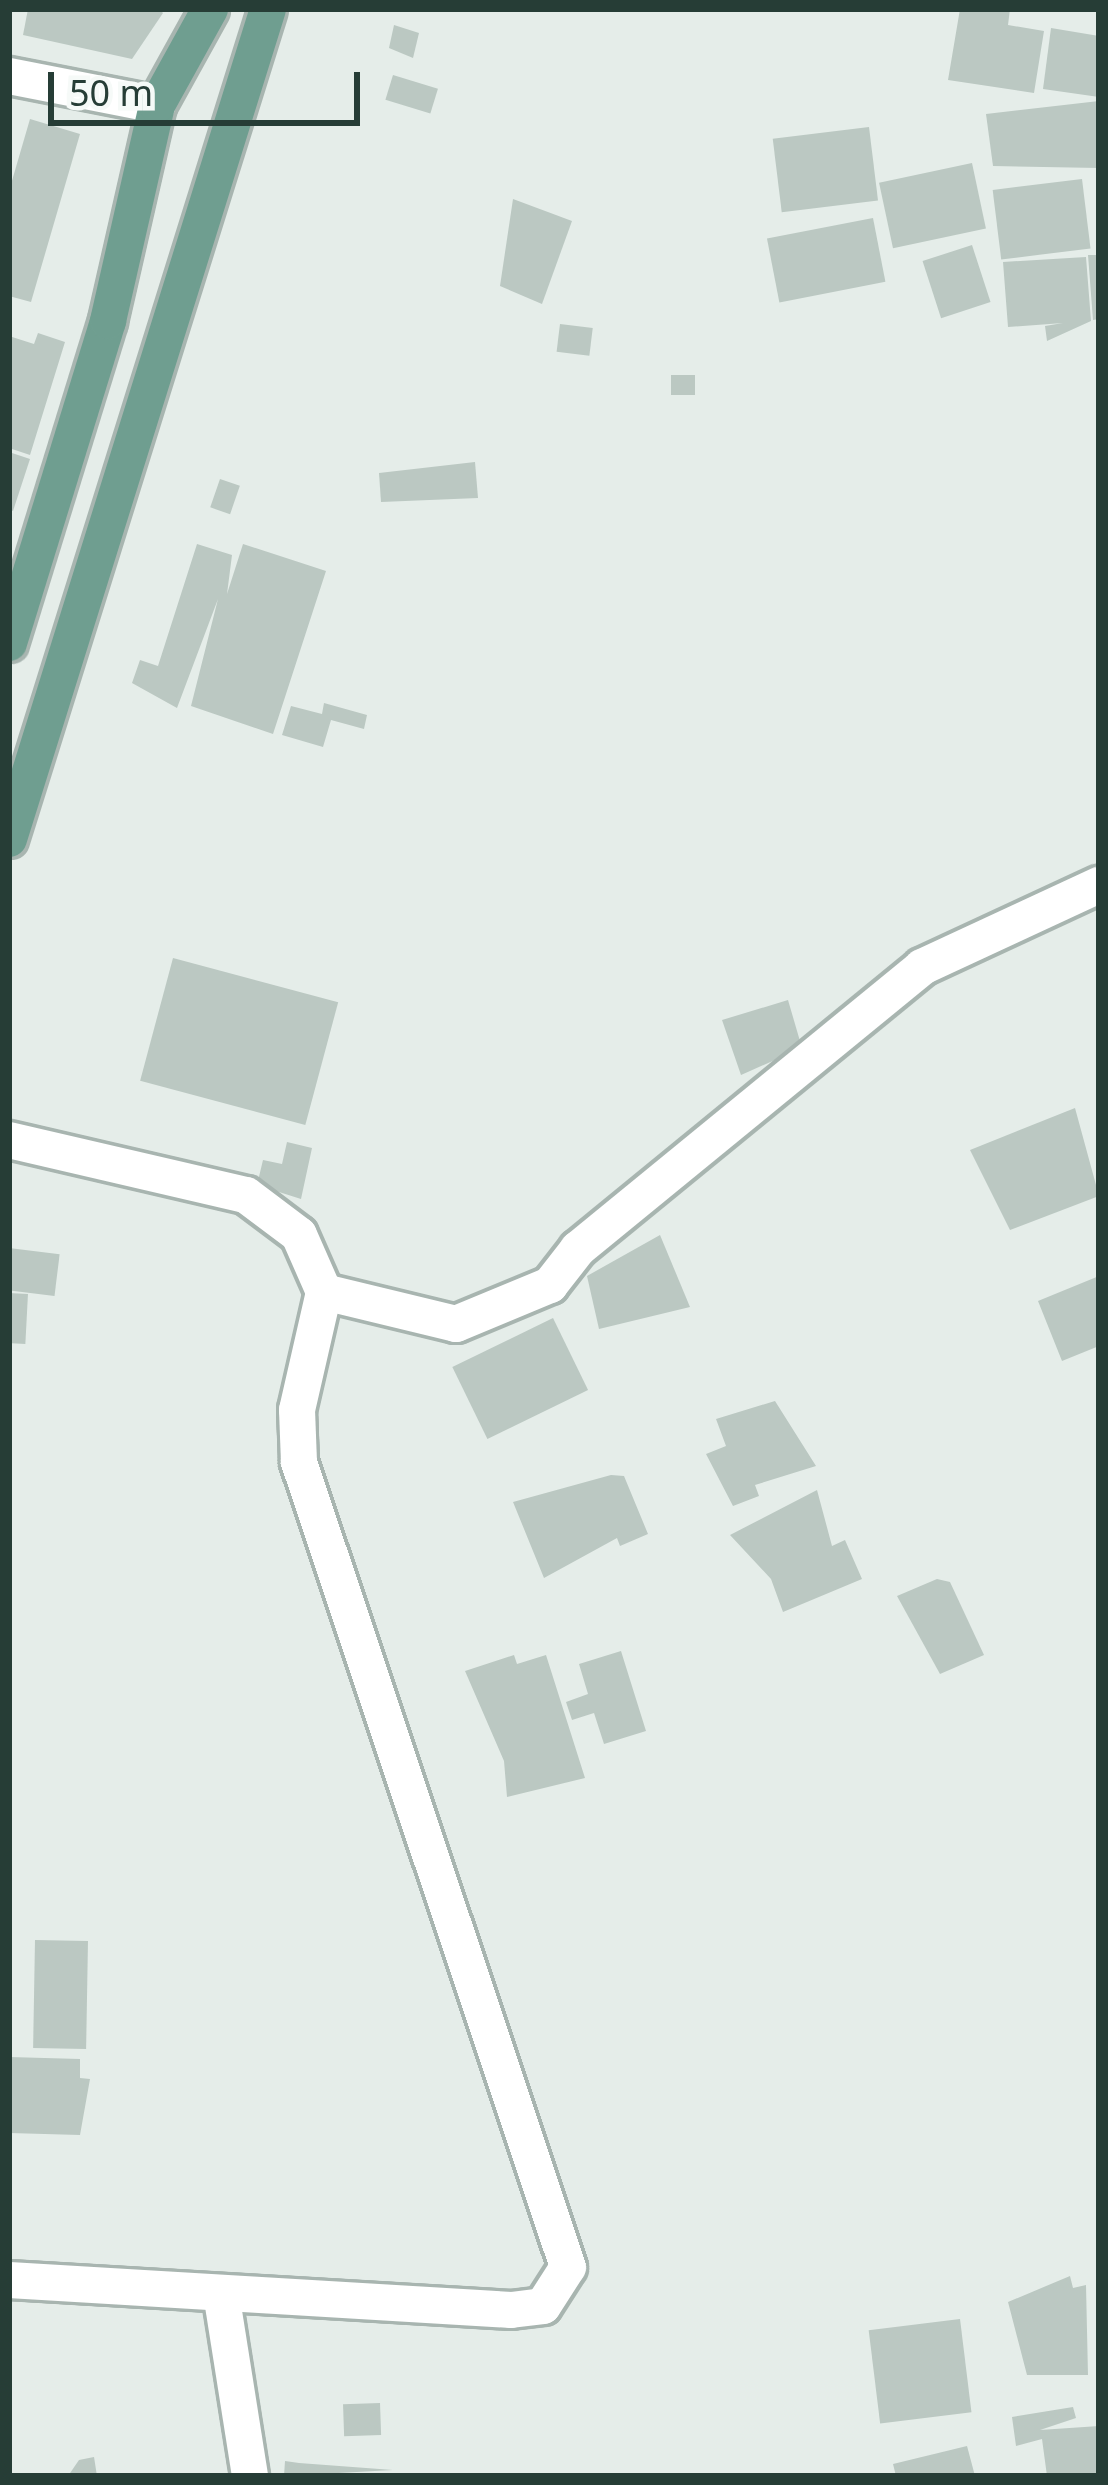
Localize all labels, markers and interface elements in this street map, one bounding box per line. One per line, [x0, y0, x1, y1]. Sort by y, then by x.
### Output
scale bar [54, 48, 366, 122]
text: 50 m [69, 68, 153, 117]

